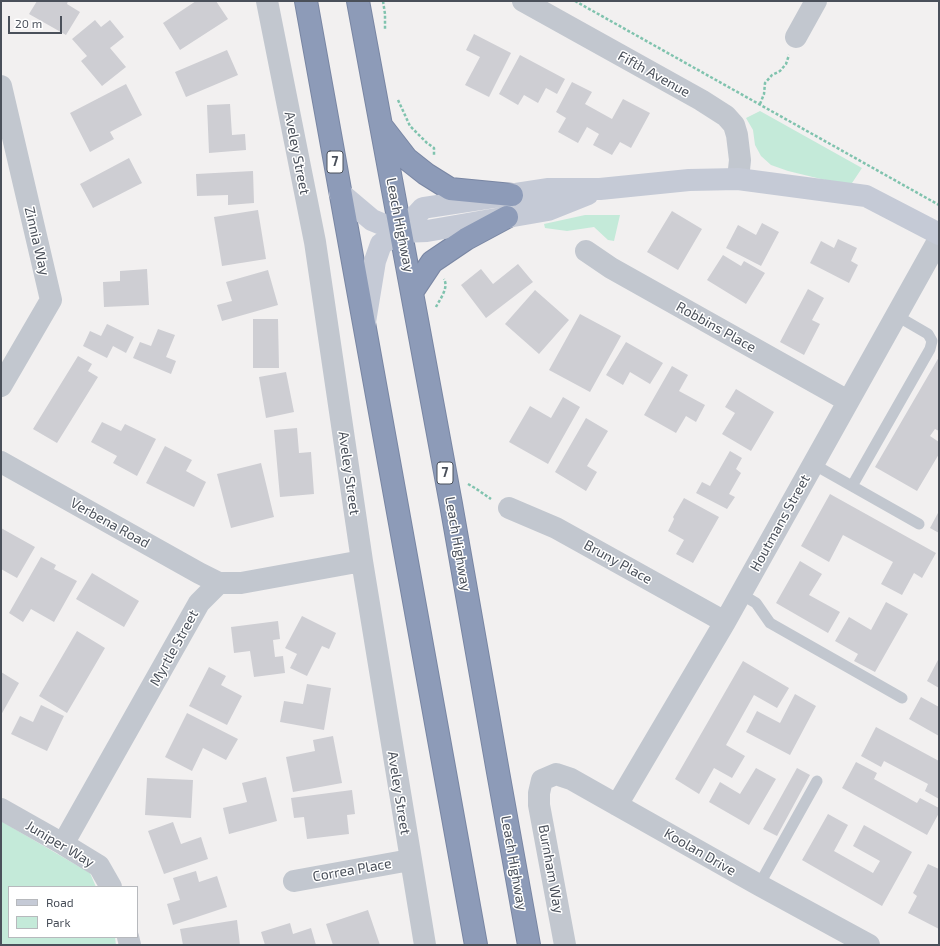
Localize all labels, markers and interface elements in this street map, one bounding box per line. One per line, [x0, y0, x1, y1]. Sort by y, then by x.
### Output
scale bar [10, 8, 64, 34]
text: 20 m [15, 16, 42, 30]
street label: Fifth Avenue [615, 47, 693, 101]
street label: Aveley Street [281, 110, 313, 196]
road number: 7 [327, 151, 343, 173]
street label: Leach Highway [383, 176, 417, 274]
street label: Zinnia Way [21, 205, 53, 277]
street label: Robbins Place [673, 298, 759, 356]
street label: Aveley Street [335, 430, 363, 516]
road number: 7 [437, 462, 453, 484]
street label: Houtmans Street [747, 472, 813, 574]
street label: Verbena Road [68, 494, 152, 552]
street label: Leach Highway [441, 495, 475, 593]
street label: Bruny Place [581, 536, 655, 588]
street label: Myrtle Street [146, 607, 202, 689]
street label: Aveley Street [384, 750, 414, 836]
street label: Leach Highway [497, 814, 531, 912]
street label: Juniper Way [23, 817, 97, 871]
street label: Burnham Way [535, 823, 567, 915]
street label: Koolan Drive [661, 825, 739, 879]
street label: Correa Place [311, 855, 393, 885]
legend [8, 886, 138, 938]
text: Road [46, 895, 74, 909]
text: Park [46, 915, 71, 929]

